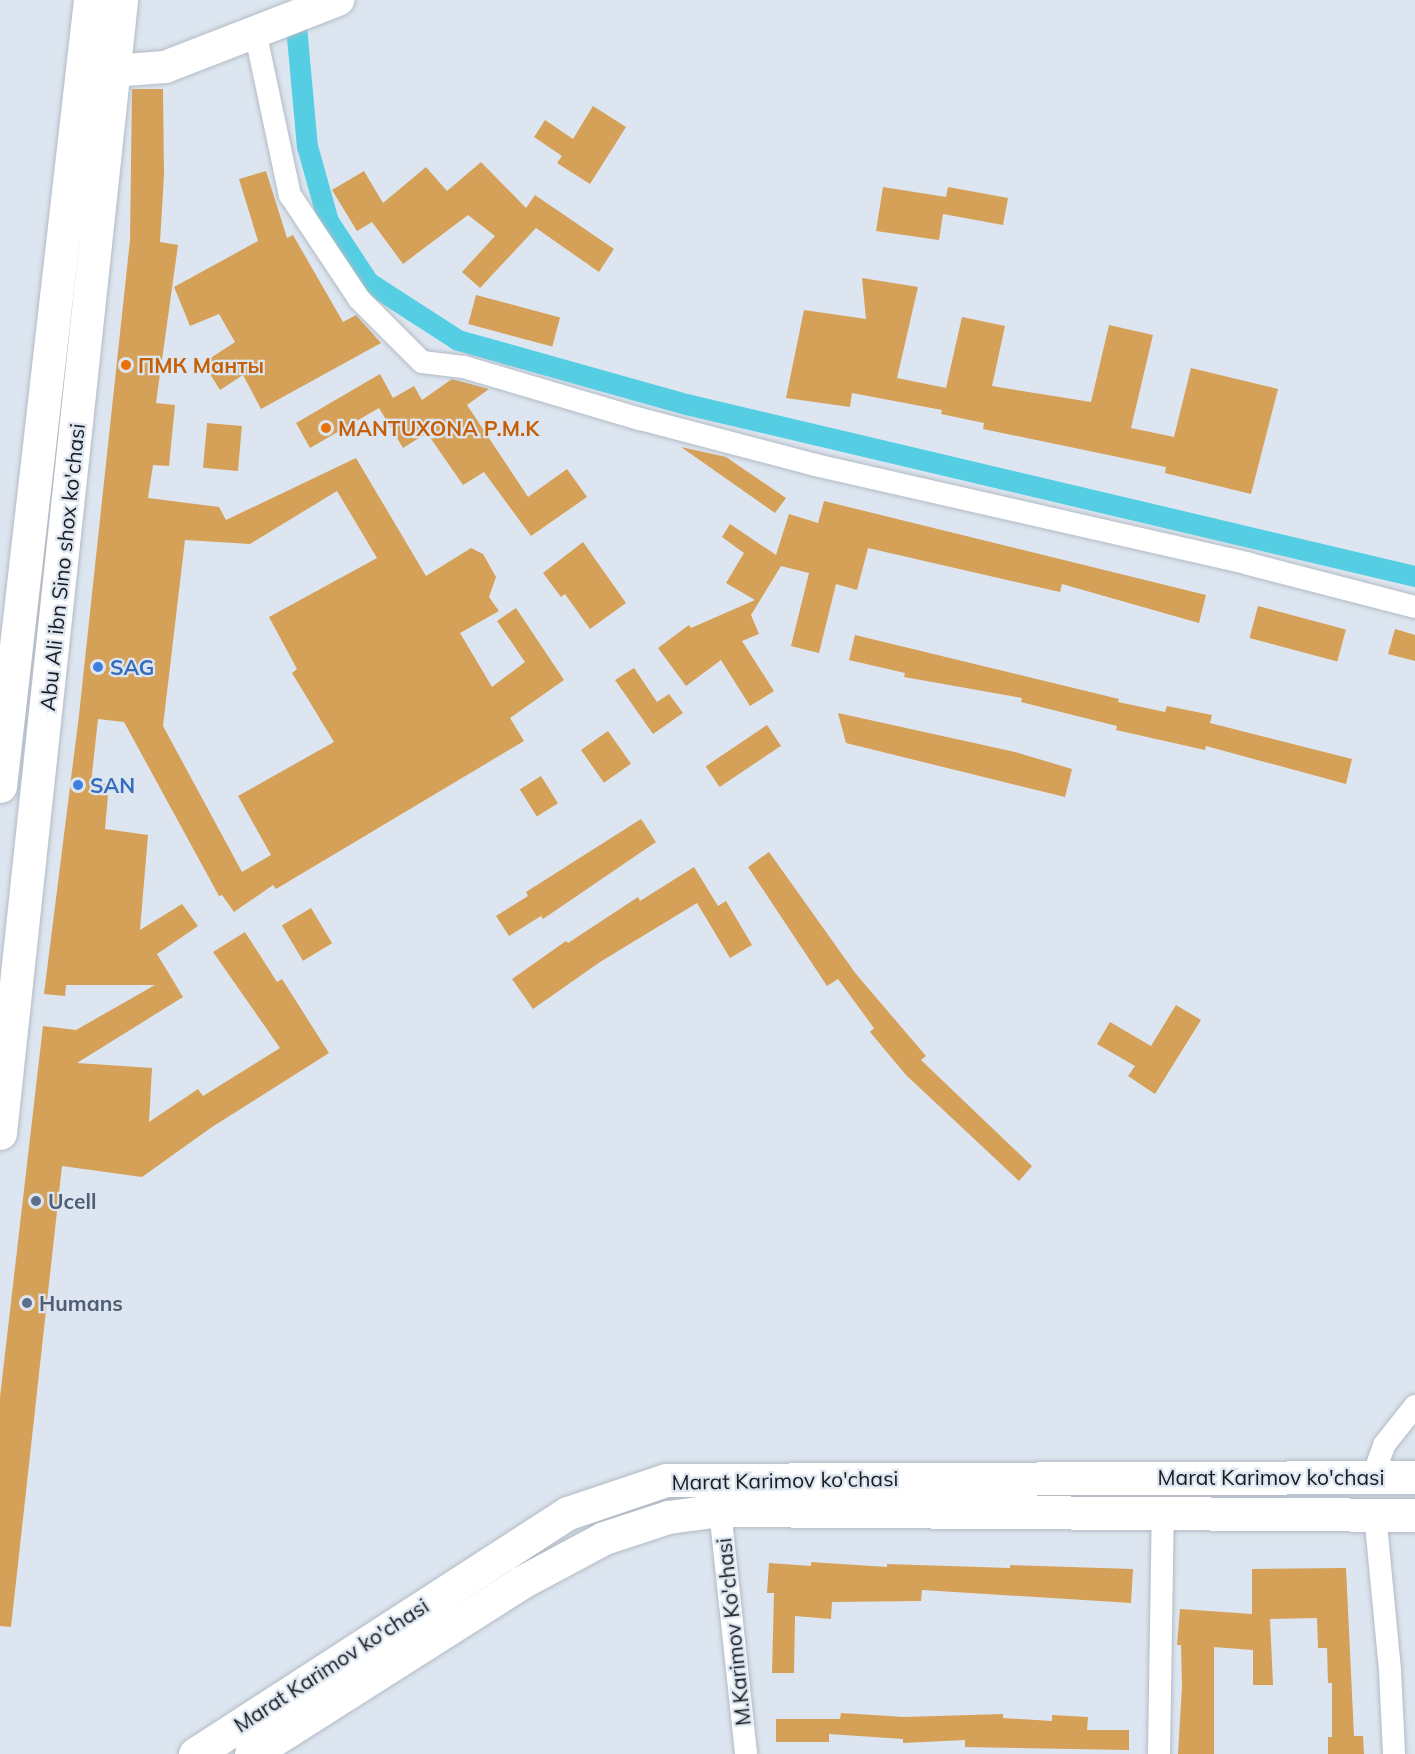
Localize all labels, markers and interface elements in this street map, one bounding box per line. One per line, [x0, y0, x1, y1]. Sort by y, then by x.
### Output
place label: ПМК Манты [138, 352, 264, 378]
marker: ПМК Манты [119, 358, 133, 372]
place label: MANTUXONA P.M.K [338, 415, 539, 441]
marker: MANTUXONA P.M.K [319, 421, 333, 435]
street label: Abu Ali ibn Sino shox ko'chasi [34, 422, 90, 712]
place label: SAG [110, 654, 154, 680]
marker: SAG [91, 660, 105, 674]
place label: SAN [90, 772, 135, 798]
marker: SAN [71, 778, 85, 792]
place label: Ucell [48, 1188, 96, 1214]
marker: Ucell [29, 1194, 43, 1208]
place label: Humans [39, 1290, 123, 1316]
marker: Humans [20, 1296, 34, 1310]
street label: Marat Karimov ko'chasi [1158, 1464, 1384, 1490]
street label: Marat Karimov ko'chasi [671, 1465, 899, 1495]
street label: M.Karimov Ko'chasi [711, 1537, 755, 1727]
street label: Marat Karimov ko'chasi [229, 1593, 433, 1737]

